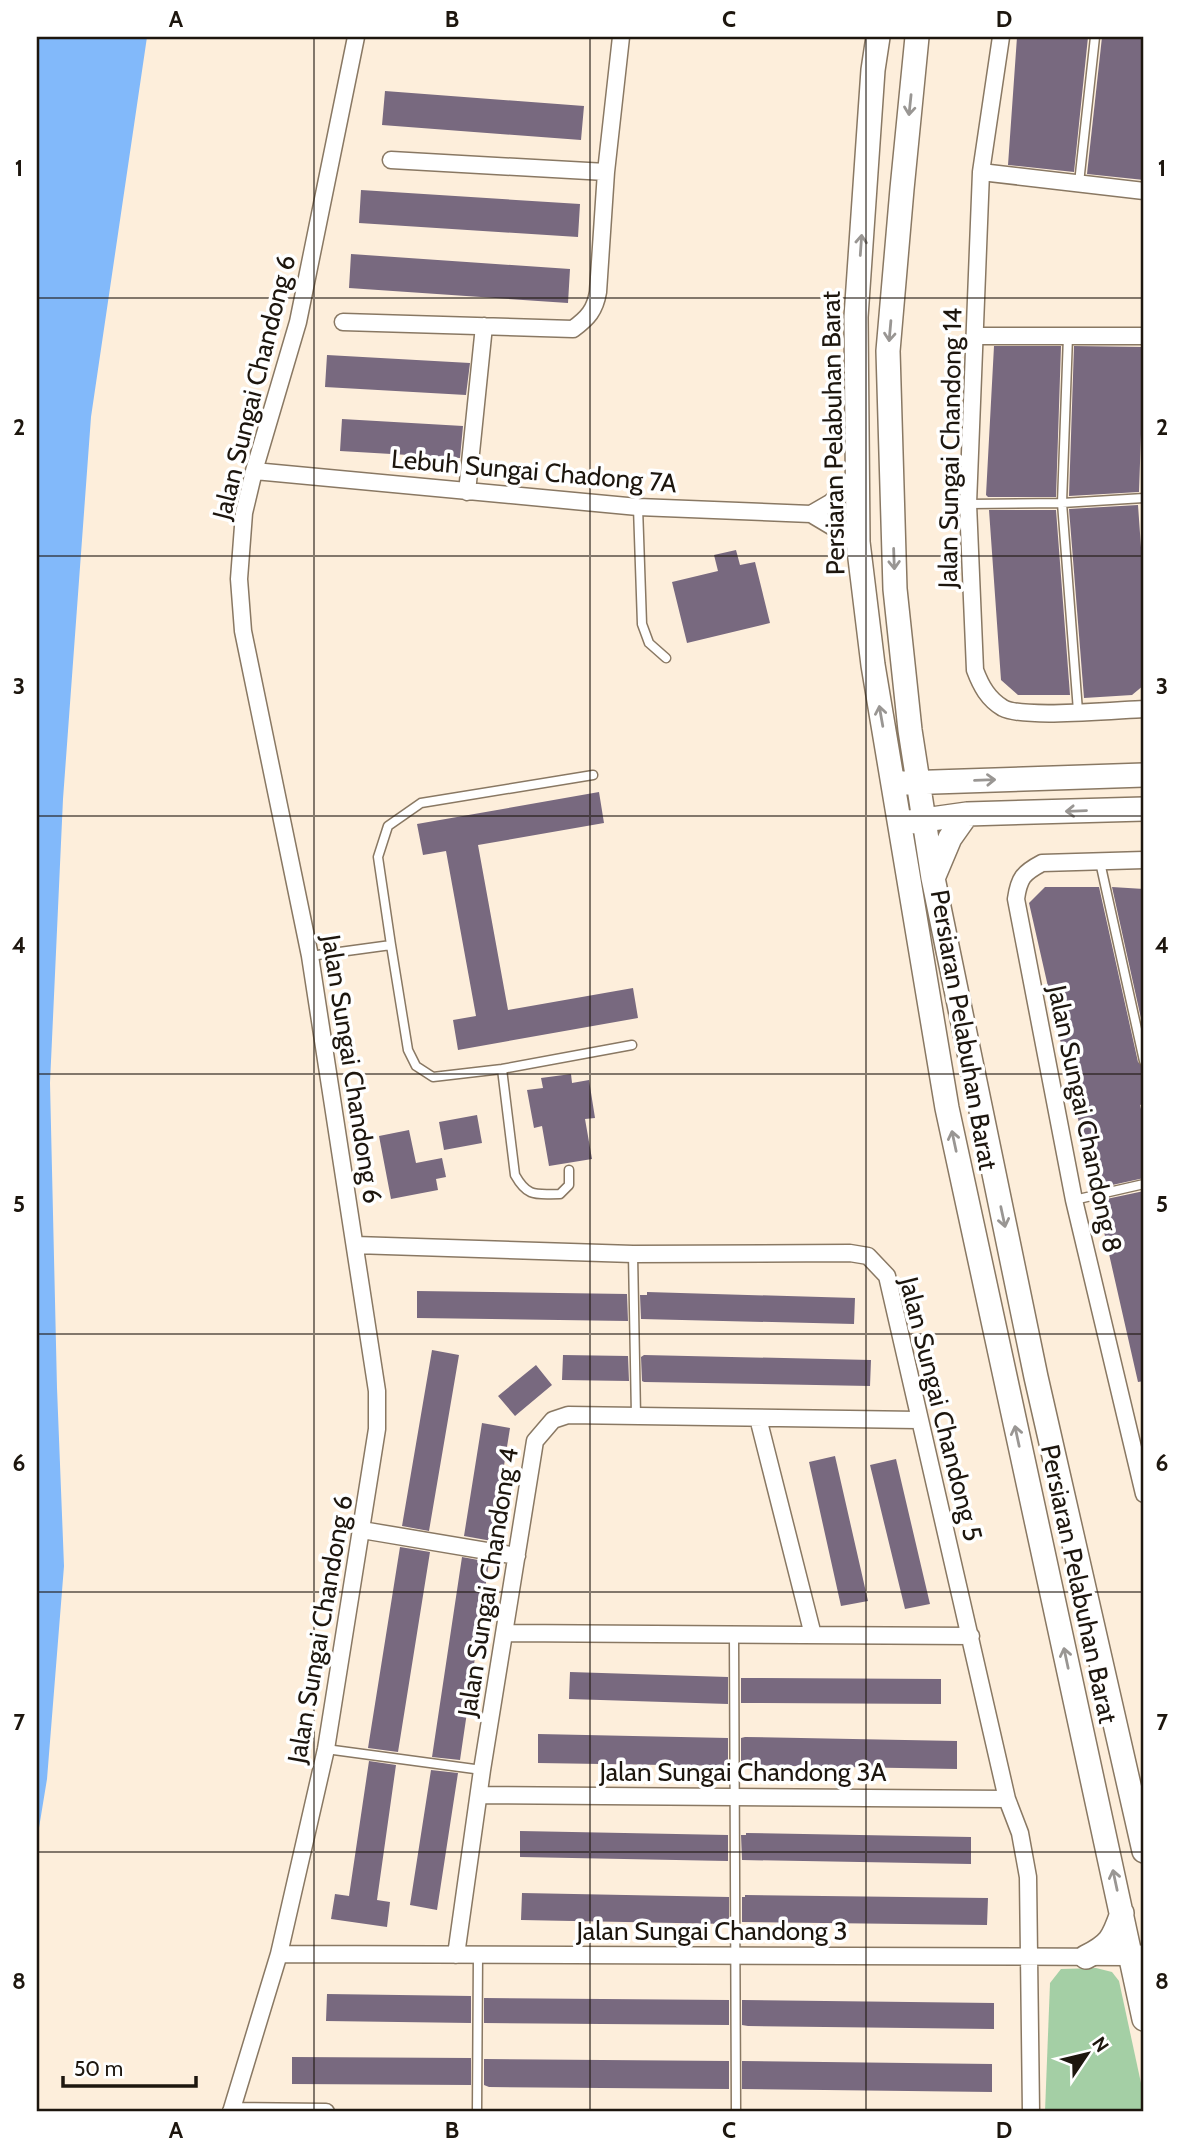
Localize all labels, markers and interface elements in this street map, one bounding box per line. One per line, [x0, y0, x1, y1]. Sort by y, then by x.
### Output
text: A [169, 5, 184, 33]
text: B [445, 5, 459, 33]
text: C [722, 5, 736, 33]
text: D [996, 5, 1012, 33]
one-way arrow [903, 93, 916, 115]
text: 1 [15, 154, 23, 182]
text: 1 [1158, 154, 1166, 182]
one-way arrow [855, 234, 868, 257]
street label: Jalan Sungai Chandong 6 [205, 251, 302, 524]
street label: Persiaran Pelabuhan Barat [815, 290, 851, 575]
street label: Jalan Sungai Chandong 14 [932, 307, 968, 590]
one-way arrow [883, 319, 896, 342]
text: 2 [13, 413, 25, 441]
text: 2 [1156, 413, 1168, 441]
street label: Lebuh Sungai Chadong 7A [390, 443, 678, 499]
one-way arrow [888, 547, 901, 570]
text: 3 [13, 672, 25, 700]
text: 3 [1156, 672, 1168, 700]
one-way arrow [874, 705, 887, 728]
one-way arrow [974, 773, 997, 786]
one-way arrow [1065, 804, 1088, 818]
street label: Persiaran Pelabuhan Barat [924, 887, 1004, 1173]
text: 4 [12, 931, 26, 959]
street label: Jalan Sungai Chandong 6 [315, 931, 389, 1206]
text: 4 [1155, 931, 1169, 959]
street label: Jalan Sungai Chandong 8 [1041, 981, 1129, 1256]
one-way arrow [947, 1130, 961, 1153]
text: 5 [13, 1190, 25, 1218]
text: 5 [1156, 1190, 1168, 1218]
one-way arrow [997, 1205, 1011, 1228]
street label: Jalan Sungai Chandong 5 [892, 1273, 989, 1544]
one-way arrow [1010, 1425, 1023, 1447]
street label: Persiaran Pelabuhan Barat [1034, 1442, 1124, 1727]
street label: Jalan Sungai Chandong 4 [451, 1445, 525, 1720]
text: 6 [13, 1449, 25, 1477]
text: 6 [1156, 1449, 1168, 1477]
street label: Jalan Sungai Chandong 6 [280, 1492, 359, 1767]
one-way arrow [1059, 1647, 1073, 1670]
text: 7 [13, 1708, 25, 1736]
text: 7 [1156, 1708, 1168, 1736]
street label: Jalan Sungai Chandong 3A [598, 1756, 887, 1788]
one-way arrow [1108, 1869, 1121, 1892]
street label: Jalan Sungai Chandong 3 [575, 1915, 848, 1947]
text: 8 [12, 1967, 26, 1995]
text: 8 [1155, 1967, 1169, 1995]
north arrow [1052, 2020, 1122, 2090]
text: N [1087, 2032, 1114, 2057]
scale bar [63, 2044, 196, 2088]
text: 50 m [74, 2056, 123, 2081]
text: A [169, 2116, 184, 2144]
text: B [445, 2116, 459, 2144]
text: C [722, 2116, 736, 2144]
text: D [996, 2116, 1012, 2144]

